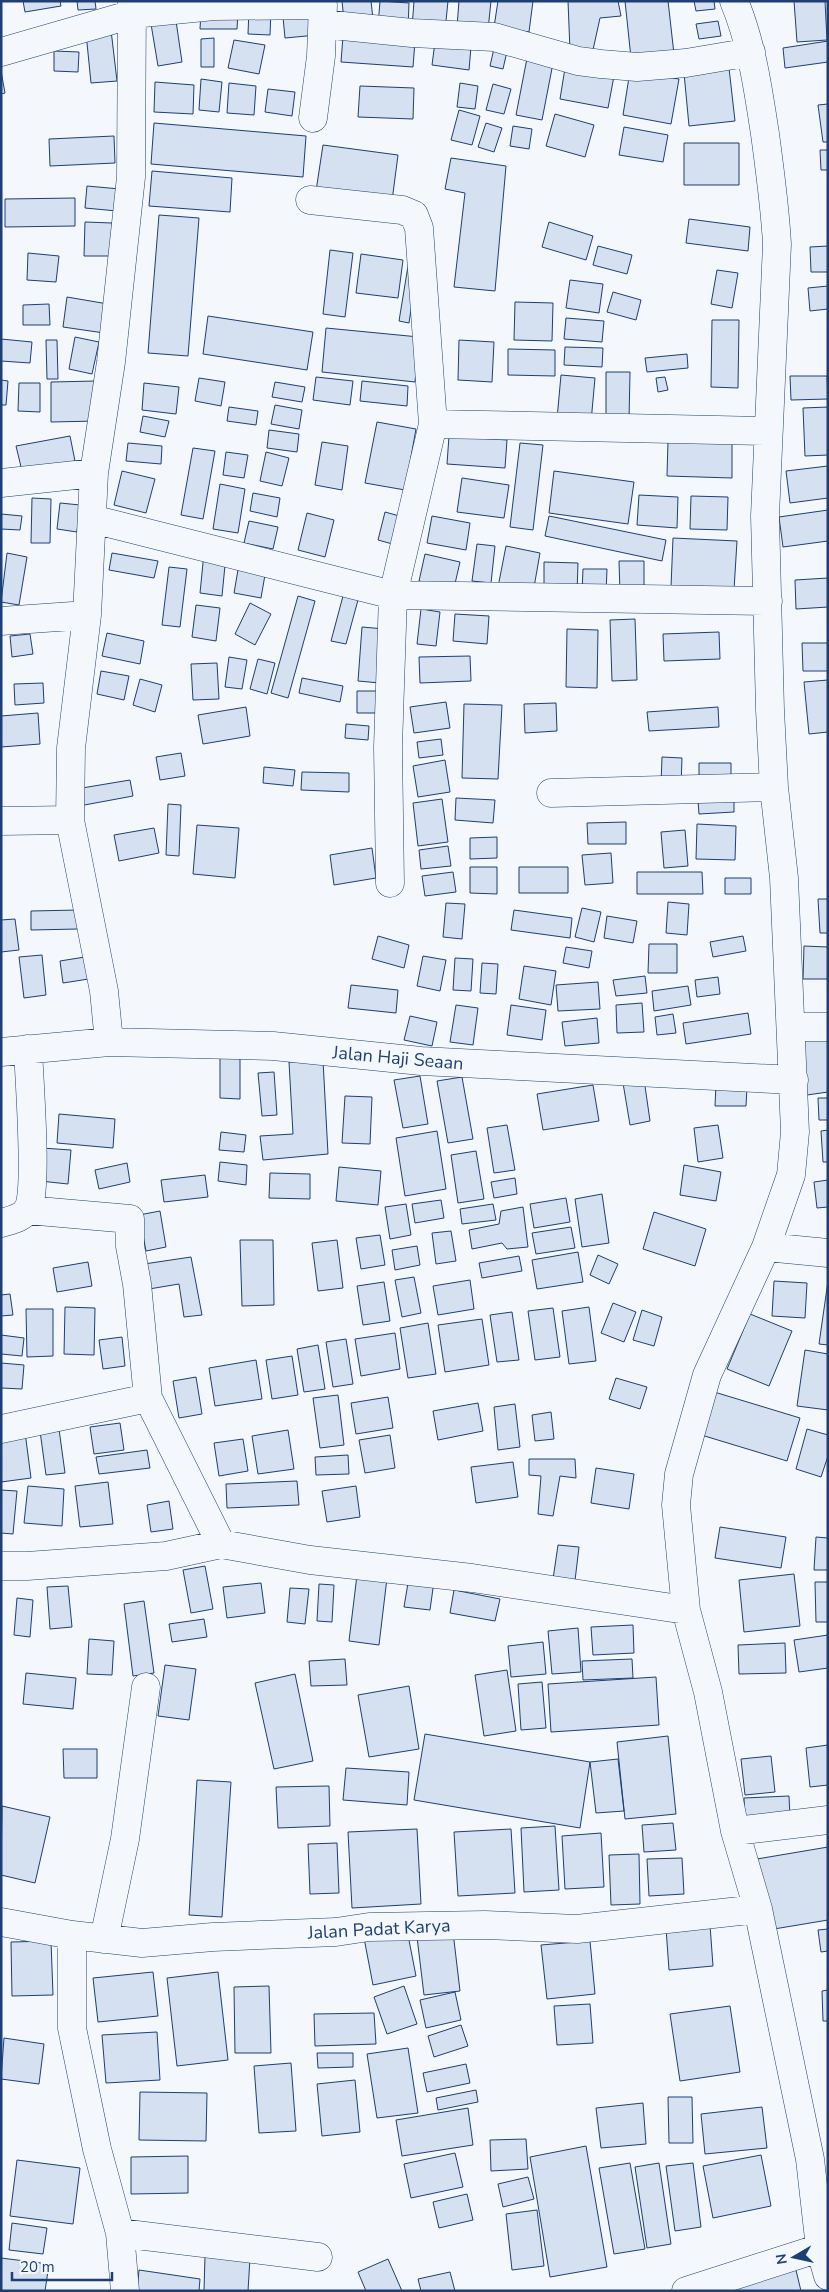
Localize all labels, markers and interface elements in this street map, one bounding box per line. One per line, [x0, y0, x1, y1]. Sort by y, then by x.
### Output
street label: Jalan Haji Seaan [331, 1040, 464, 1076]
street label: Jalan Padat Karya [306, 1913, 451, 1945]
north arrow [769, 2232, 819, 2282]
scale bar [12, 2250, 112, 2282]
text: N [771, 2252, 792, 2266]
text: 20 m [20, 2257, 55, 2277]

